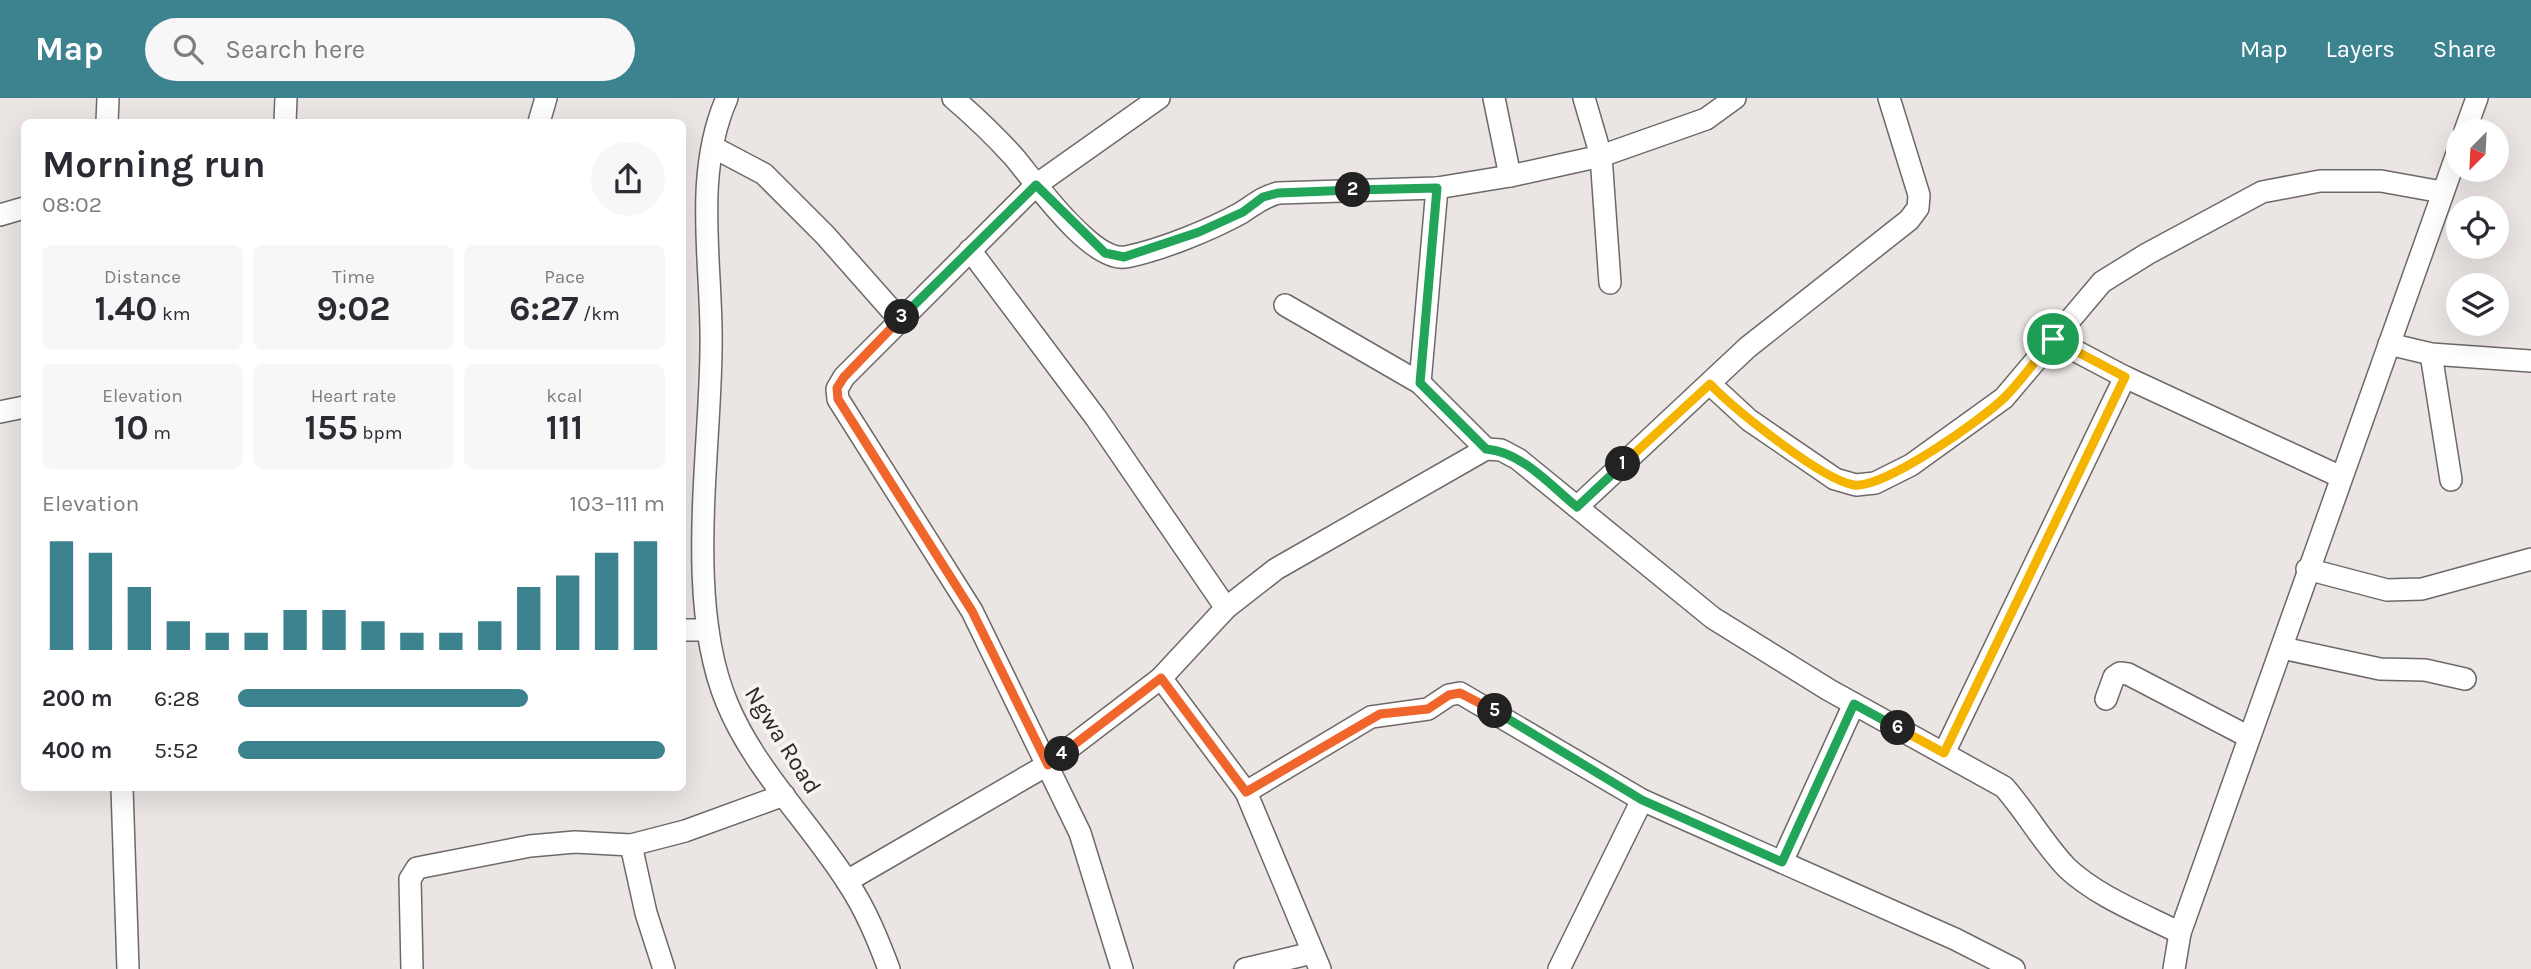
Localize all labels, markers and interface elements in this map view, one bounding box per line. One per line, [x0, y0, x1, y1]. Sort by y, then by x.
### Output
search box [145, 18, 635, 81]
text: Map [35, 30, 103, 68]
icon: search [169, 30, 207, 68]
text: Search here [225, 34, 365, 65]
text: Map [2240, 35, 2288, 63]
text: Layers [2326, 35, 2395, 63]
text: Share [2433, 35, 2496, 63]
north arrow [2446, 119, 2510, 182]
map controls [2446, 119, 2509, 336]
text: Morning run [42, 142, 266, 187]
button: share [591, 142, 665, 216]
pin: 2 [1336, 172, 1370, 208]
text: 2 [1347, 178, 1358, 200]
text: 08:02 [42, 191, 102, 218]
button: locate [2446, 196, 2509, 259]
text: Distance [104, 266, 181, 288]
text: Time [332, 266, 375, 288]
text: Pace [544, 266, 585, 288]
button: layers [2446, 273, 2509, 336]
text: 1.40 [95, 288, 157, 329]
text: 9:02 [316, 288, 391, 329]
text: 6:27 [509, 288, 579, 329]
pin: 3 [884, 300, 920, 334]
text: km [157, 303, 190, 325]
text: /km [579, 303, 620, 325]
text: 3 [896, 305, 907, 327]
pin [2023, 309, 2083, 369]
icon: arrive [2034, 320, 2072, 358]
text: Elevation [102, 385, 183, 407]
text: Heart rate [311, 385, 396, 407]
text: kcal [546, 385, 583, 407]
text: 10 [114, 407, 149, 448]
text: 155 [305, 407, 358, 448]
text: 111 [546, 407, 583, 448]
text: m [149, 422, 171, 444]
text: bpm [358, 422, 402, 444]
pin: 1 [1606, 446, 1640, 482]
text: 1 [1619, 452, 1626, 474]
text: Elevation [42, 490, 139, 517]
text: 103–111 m [570, 490, 665, 517]
street label: Ngwa Road [739, 681, 827, 799]
text: 200 m [42, 685, 113, 712]
text: 6:28 [154, 685, 200, 712]
pin: 5 [1478, 694, 1512, 728]
text: 5 [1489, 699, 1500, 721]
pin: 6 [1881, 710, 1916, 746]
text: 6 [1892, 716, 1903, 738]
pin: 4 [1044, 736, 1080, 772]
text: 400 m [42, 737, 112, 764]
text: 5:52 [154, 737, 199, 764]
text: 4 [1056, 742, 1067, 764]

